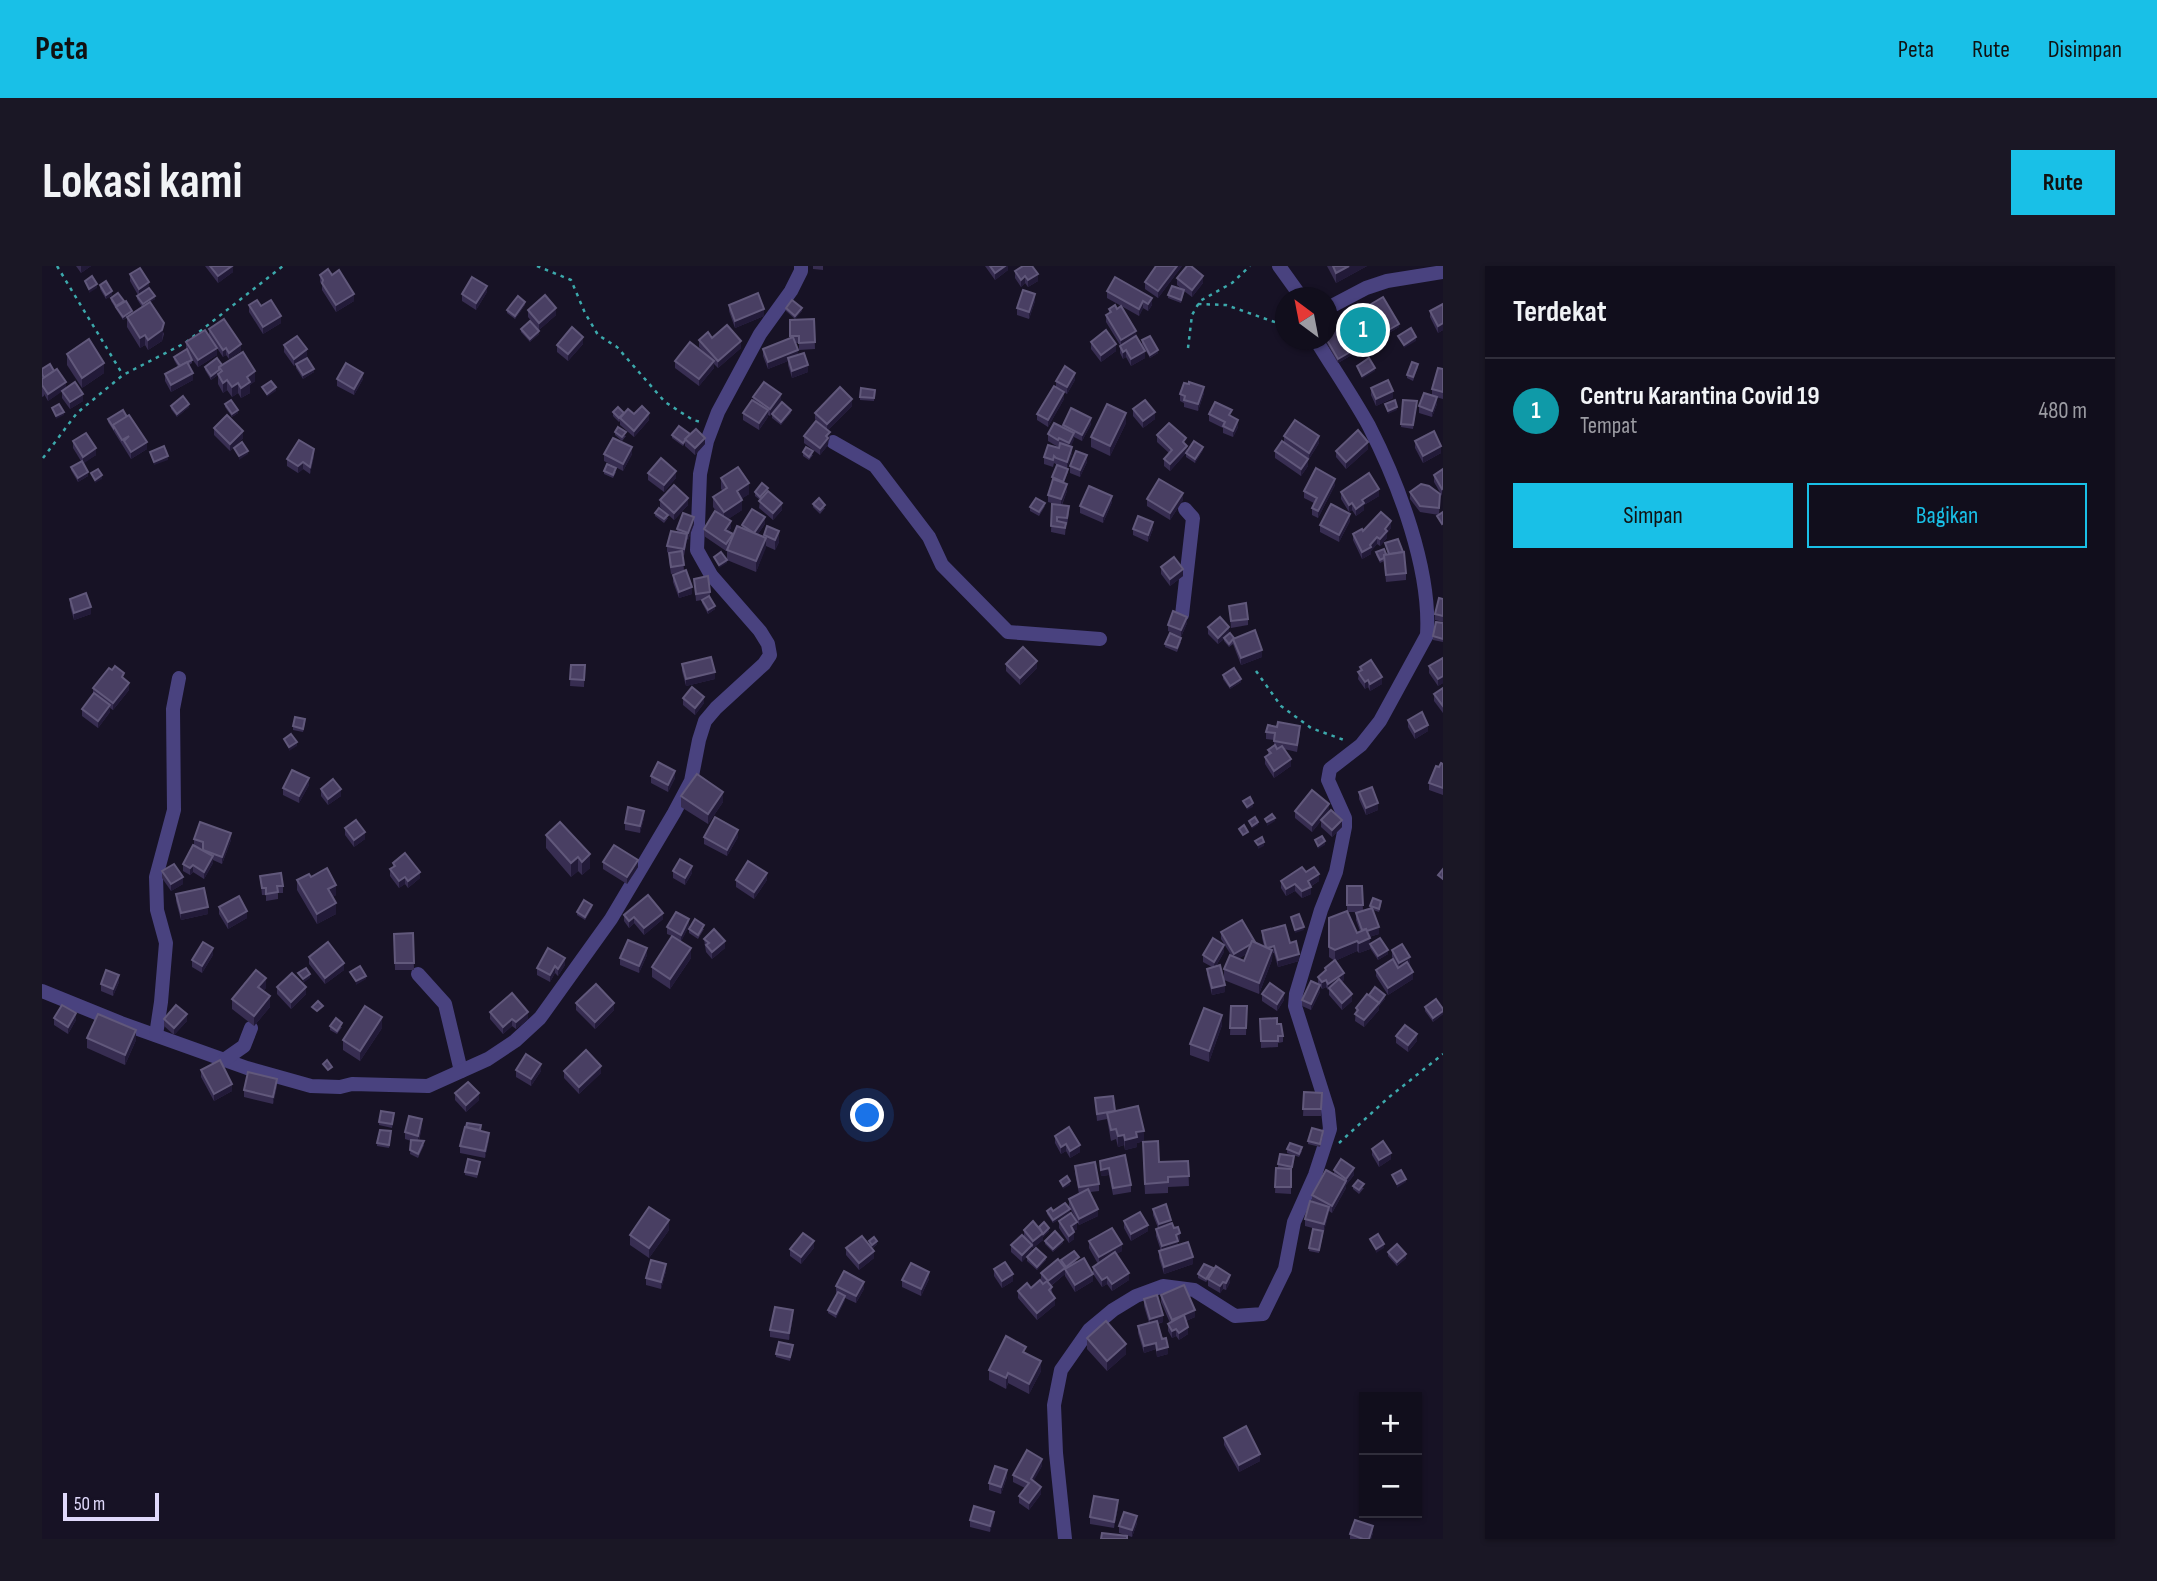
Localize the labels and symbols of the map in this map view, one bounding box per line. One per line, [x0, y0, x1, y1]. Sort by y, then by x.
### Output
north arrow [1275, 287, 1338, 350]
pin: 1 [1340, 304, 1386, 356]
your location [850, 1098, 884, 1132]
scale bar [63, 1490, 159, 1522]

